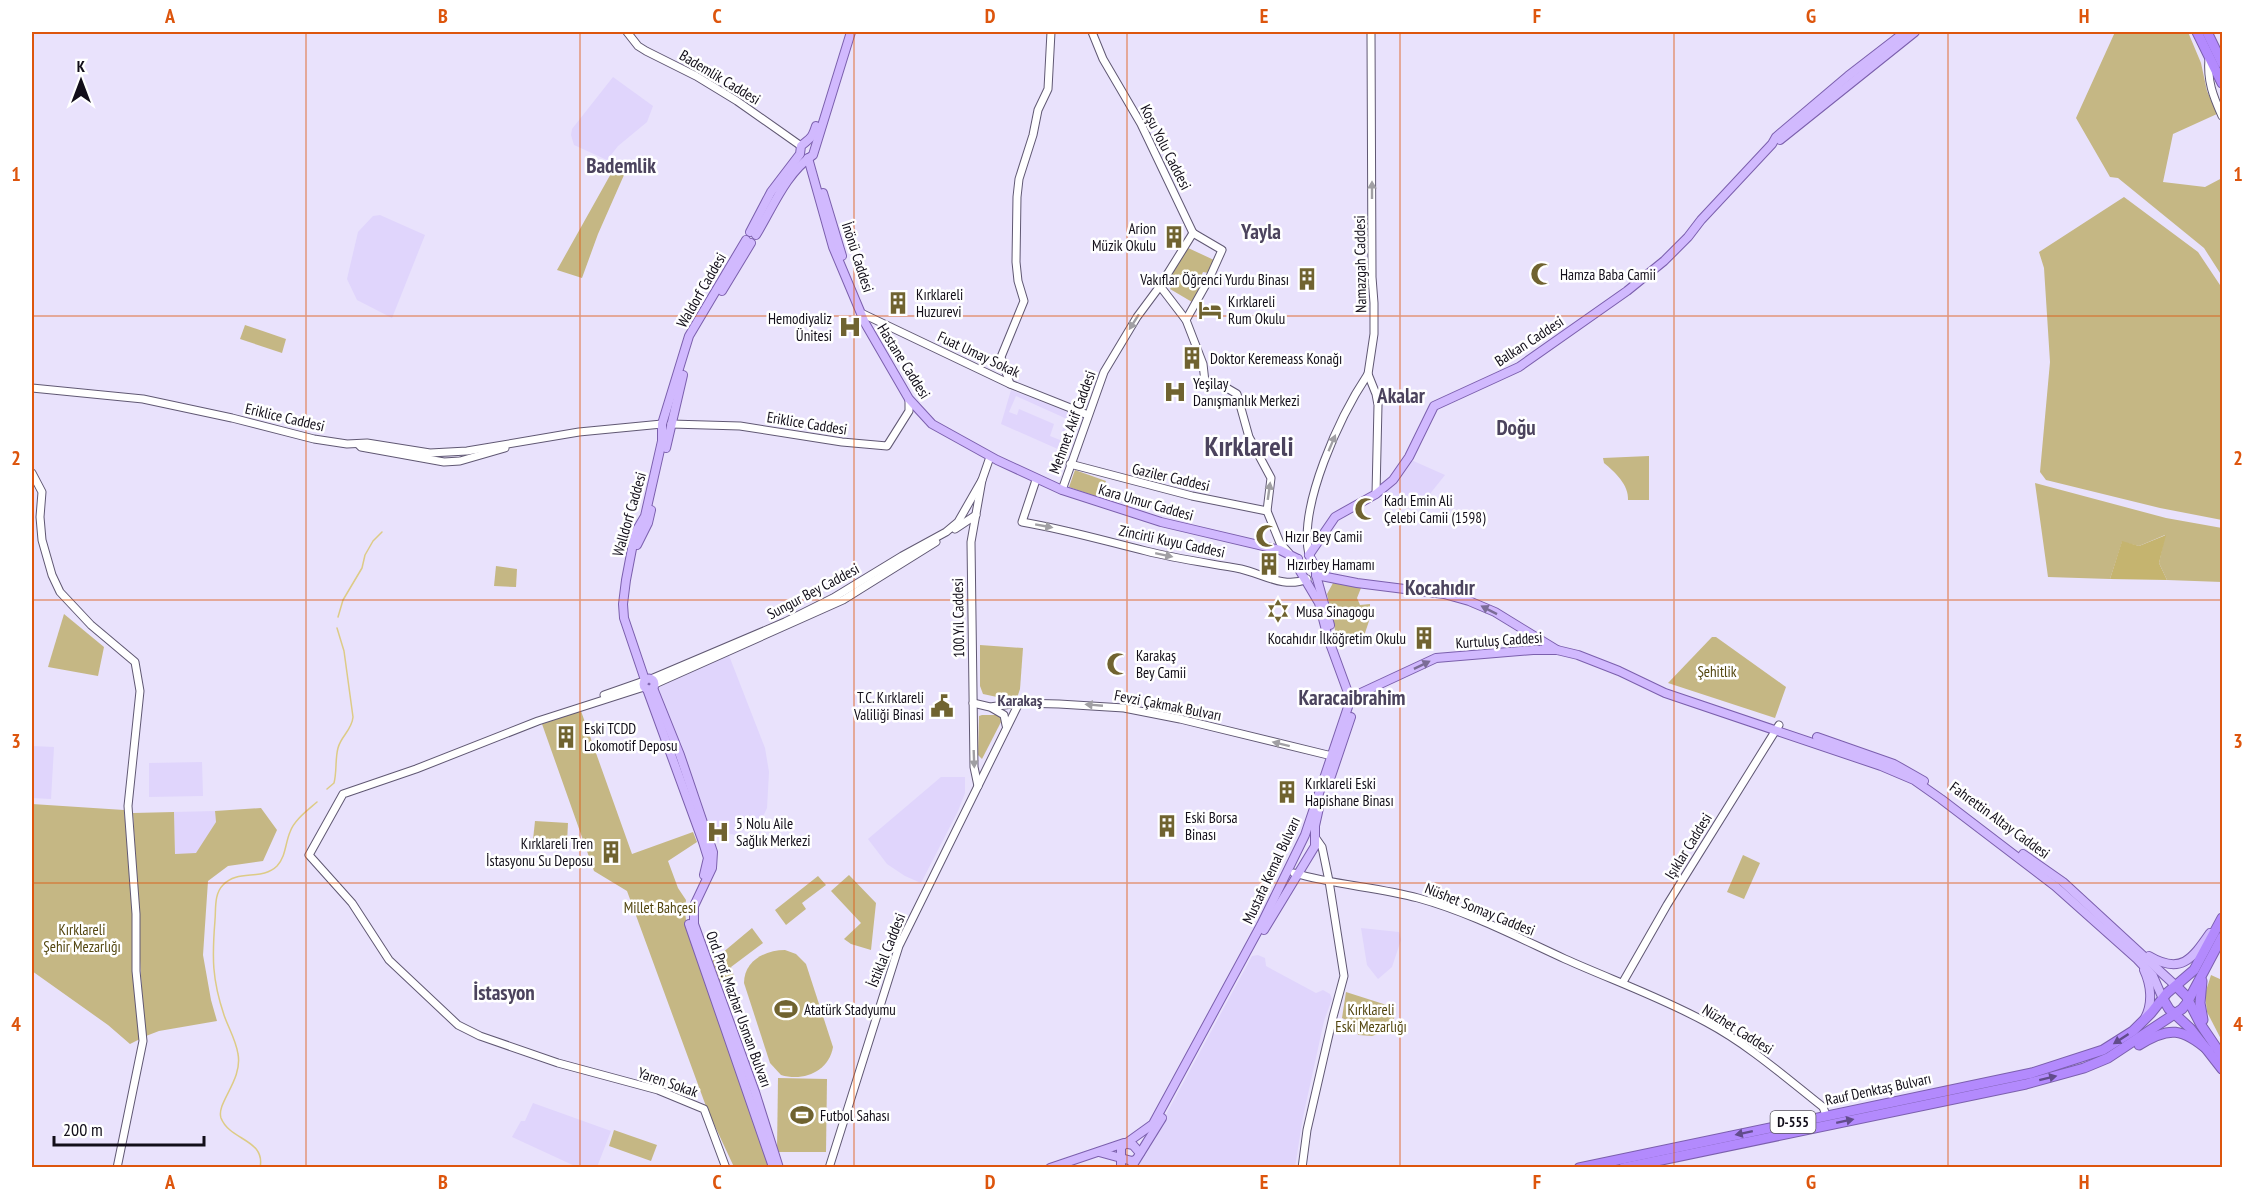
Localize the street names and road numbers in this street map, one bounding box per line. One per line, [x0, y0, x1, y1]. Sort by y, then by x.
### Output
street label: Bademlik Caddesi [676, 45, 764, 109]
street label: Koşu Yolu Caddesi [1136, 101, 1196, 193]
street label: Namazgah Caddesi [1350, 215, 1370, 313]
street label: İnönü Caddesi [838, 219, 878, 295]
street label: Waldorf Caddesi [672, 249, 730, 331]
street label: Balkan Caddesi [1491, 312, 1567, 370]
street label: Hastane Caddesi [873, 320, 935, 402]
street label: Fuat Umay Sokak [935, 327, 1023, 381]
street label: Mehmet Akif Caddesi [1044, 368, 1100, 476]
street label: Eriklice Caddesi [243, 399, 327, 435]
street label: Eriklice Caddesi [766, 407, 848, 439]
street label: Gaziler Caddesi [1130, 459, 1212, 495]
street label: Walldorf Caddesi [608, 470, 650, 558]
street label: Kara Umur Caddesi [1096, 479, 1196, 525]
street label: Zincirli Kuyu Caddesi [1117, 520, 1227, 562]
street label: Sungur Bey Caddesi [764, 559, 862, 623]
street label: 100.Yıl Caddesi [948, 578, 968, 658]
street label: Kurtuluş Caddesi [1455, 627, 1543, 653]
street label: Fevzi Çakmak Bulvarı [1113, 685, 1223, 725]
street label: Fahrettin Altay Caddesi [1946, 777, 2054, 863]
street label: Işıklar Caddesi [1660, 809, 1716, 883]
street label: Mustafa Kemal Bulvarı [1238, 813, 1304, 927]
street label: Nüshet Somay Caddesi [1422, 878, 1538, 940]
street label: İstiklal Caddesi [863, 910, 909, 990]
street label: Ord. Prof. Mazhar Usman Bulvarı [702, 928, 776, 1090]
street label: Nüzhet Caddesi [1699, 1000, 1777, 1058]
street label: Yaren Sokak [635, 1063, 701, 1101]
street label: Rauf Denktaş Bulvarı [1823, 1068, 1933, 1110]
road number: D-555 [1770, 1111, 1816, 1133]

